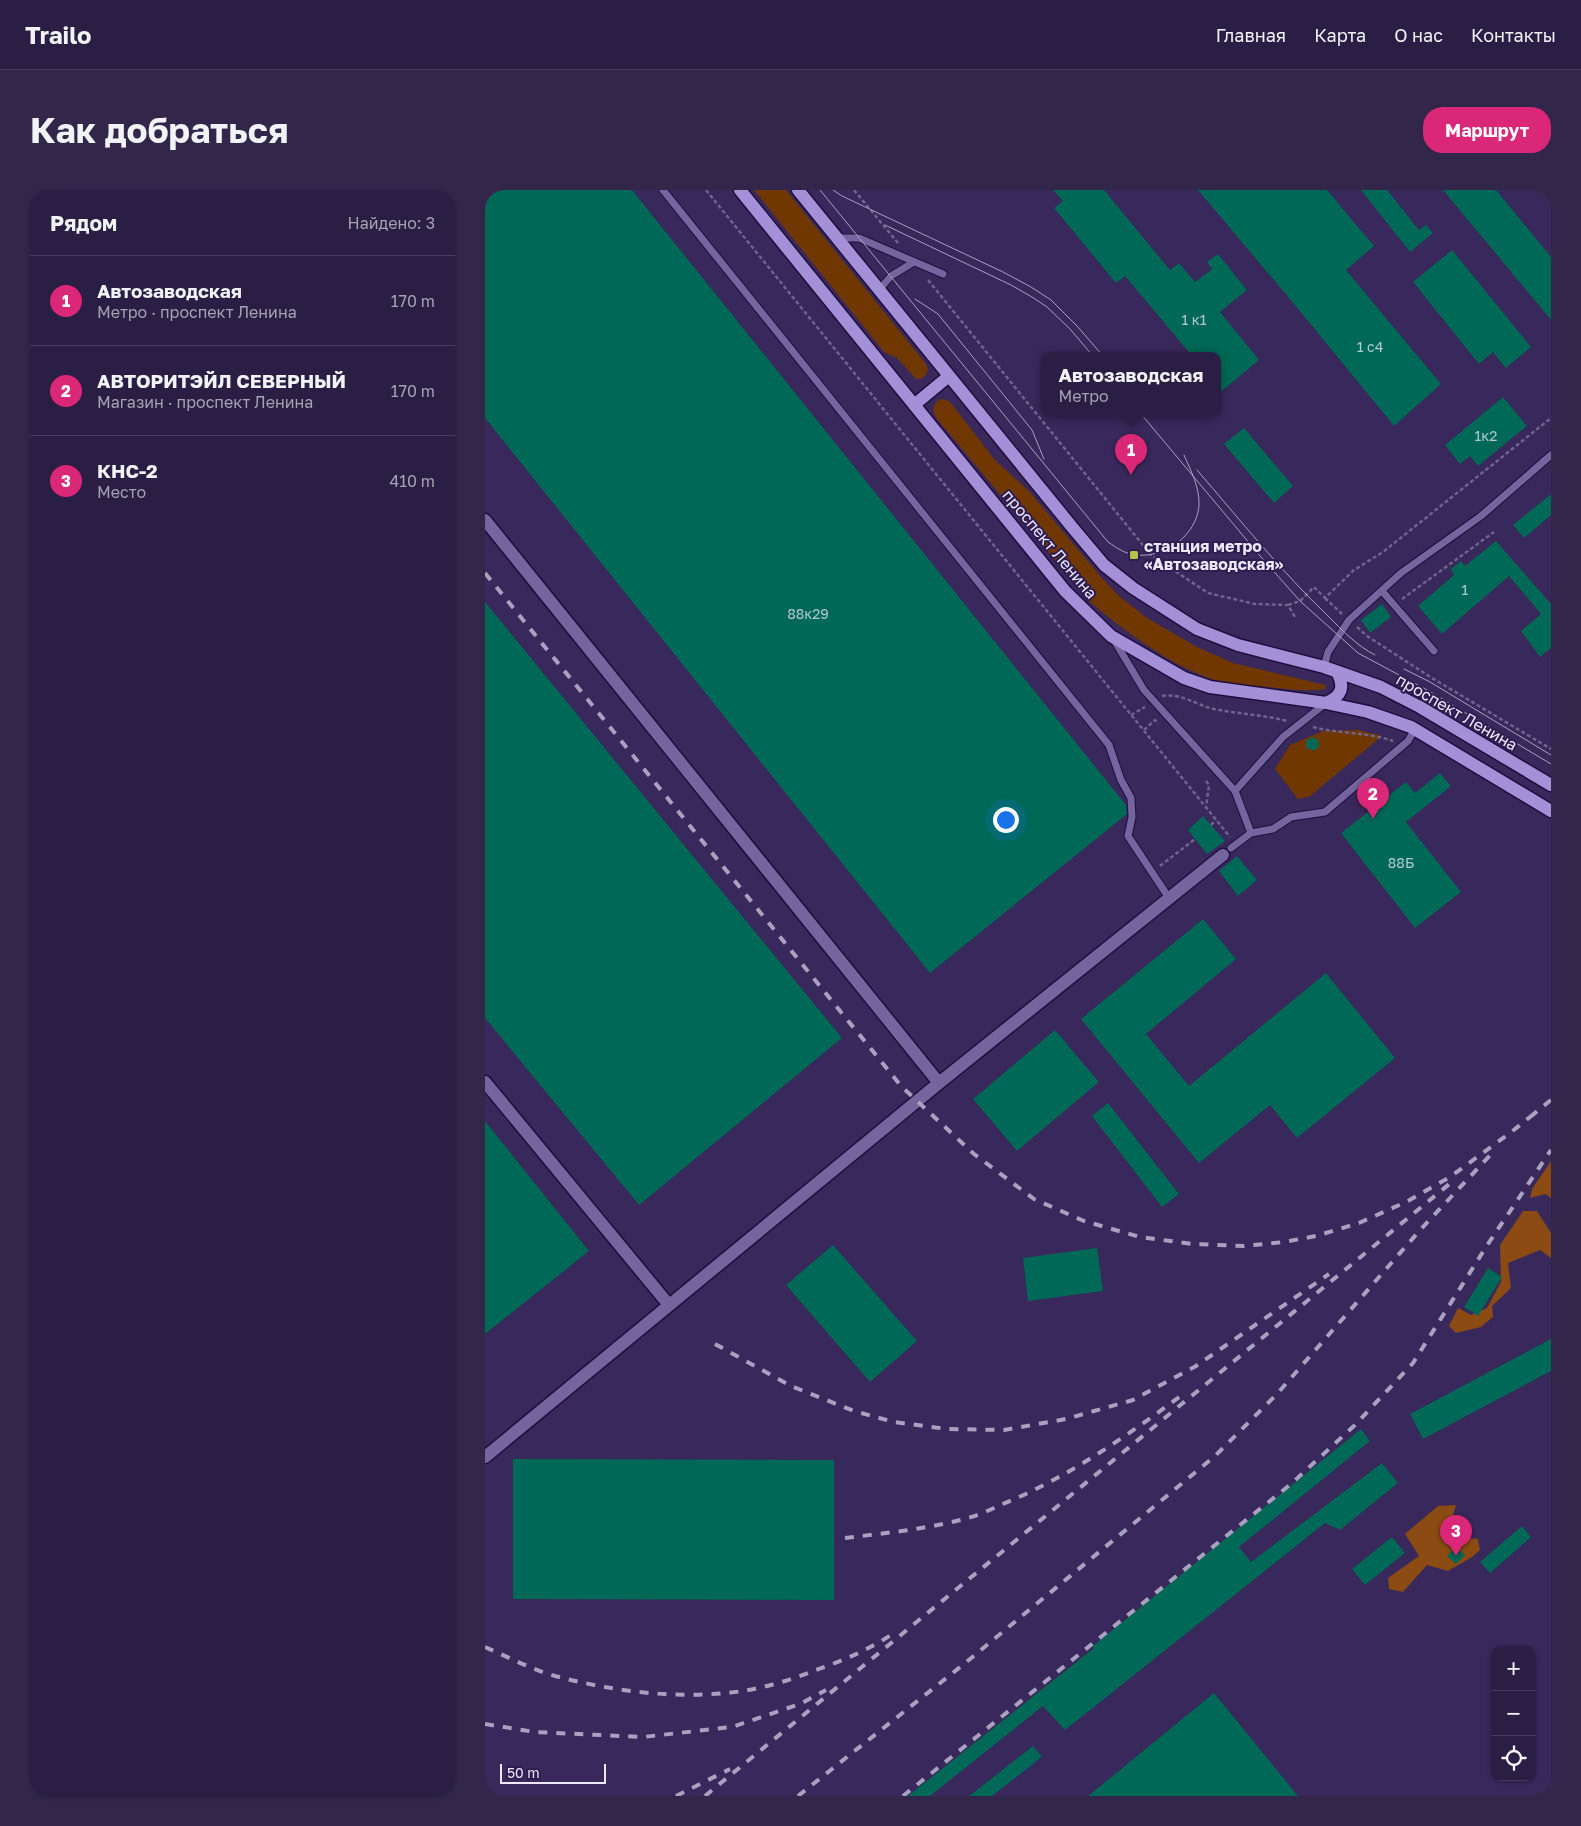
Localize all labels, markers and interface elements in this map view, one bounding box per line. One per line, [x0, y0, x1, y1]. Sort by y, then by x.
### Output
text: Trailo [25, 20, 91, 49]
text: Главная [1216, 24, 1286, 46]
text: Карта [1314, 24, 1366, 46]
text: О нас [1394, 24, 1443, 46]
text: Контакты [1471, 24, 1556, 46]
button: Маршрут [1423, 107, 1551, 153]
text: Как добраться [30, 109, 288, 151]
text: Рядом [50, 210, 117, 236]
text: Найдено: 3 [348, 213, 435, 233]
text: Автозаводская [97, 279, 242, 302]
text: 1 [62, 291, 70, 311]
text: 170 m [391, 291, 435, 311]
text: Метро · проспект Ленина [97, 302, 297, 322]
house number: 1 к1 [1181, 311, 1207, 328]
house number: 1 с4 [1357, 338, 1383, 355]
popup [1041, 352, 1221, 417]
text: Автозаводская [1059, 363, 1204, 386]
text: АВТОРИТЭЙЛ СЕВЕРНЫЙ [97, 369, 346, 392]
text: 2 [61, 381, 71, 401]
text: 170 m [391, 381, 435, 401]
text: Метро [1059, 386, 1109, 406]
text: Магазин · проспект Ленина [97, 392, 313, 412]
house number: 1к2 [1475, 427, 1497, 444]
pin: 1 [1115, 434, 1147, 475]
text: КНС-2 [97, 459, 158, 482]
text: 3 [61, 471, 71, 491]
text: 410 m [389, 471, 435, 491]
text: Место [97, 482, 146, 502]
street label: проспект Ленина [998, 485, 1102, 603]
place label: станция метро «Автозаводская» [1144, 536, 1284, 574]
marker: станция метро «Автозаводская» [1128, 549, 1140, 561]
house number: 1 [1462, 581, 1469, 598]
house number: 88к29 [787, 605, 829, 622]
street label: проспект Ленина [1393, 669, 1521, 755]
pin: 2 [1357, 778, 1389, 819]
your location [993, 807, 1019, 833]
house number: 88Б [1388, 854, 1414, 871]
pin: 3 [1440, 1515, 1472, 1556]
map controls [1491, 1646, 1536, 1781]
button: + [1491, 1646, 1536, 1691]
button: − [1491, 1691, 1536, 1736]
button: locate [1491, 1736, 1536, 1781]
scale bar [500, 1761, 606, 1784]
text: 50 m [507, 1764, 540, 1781]

